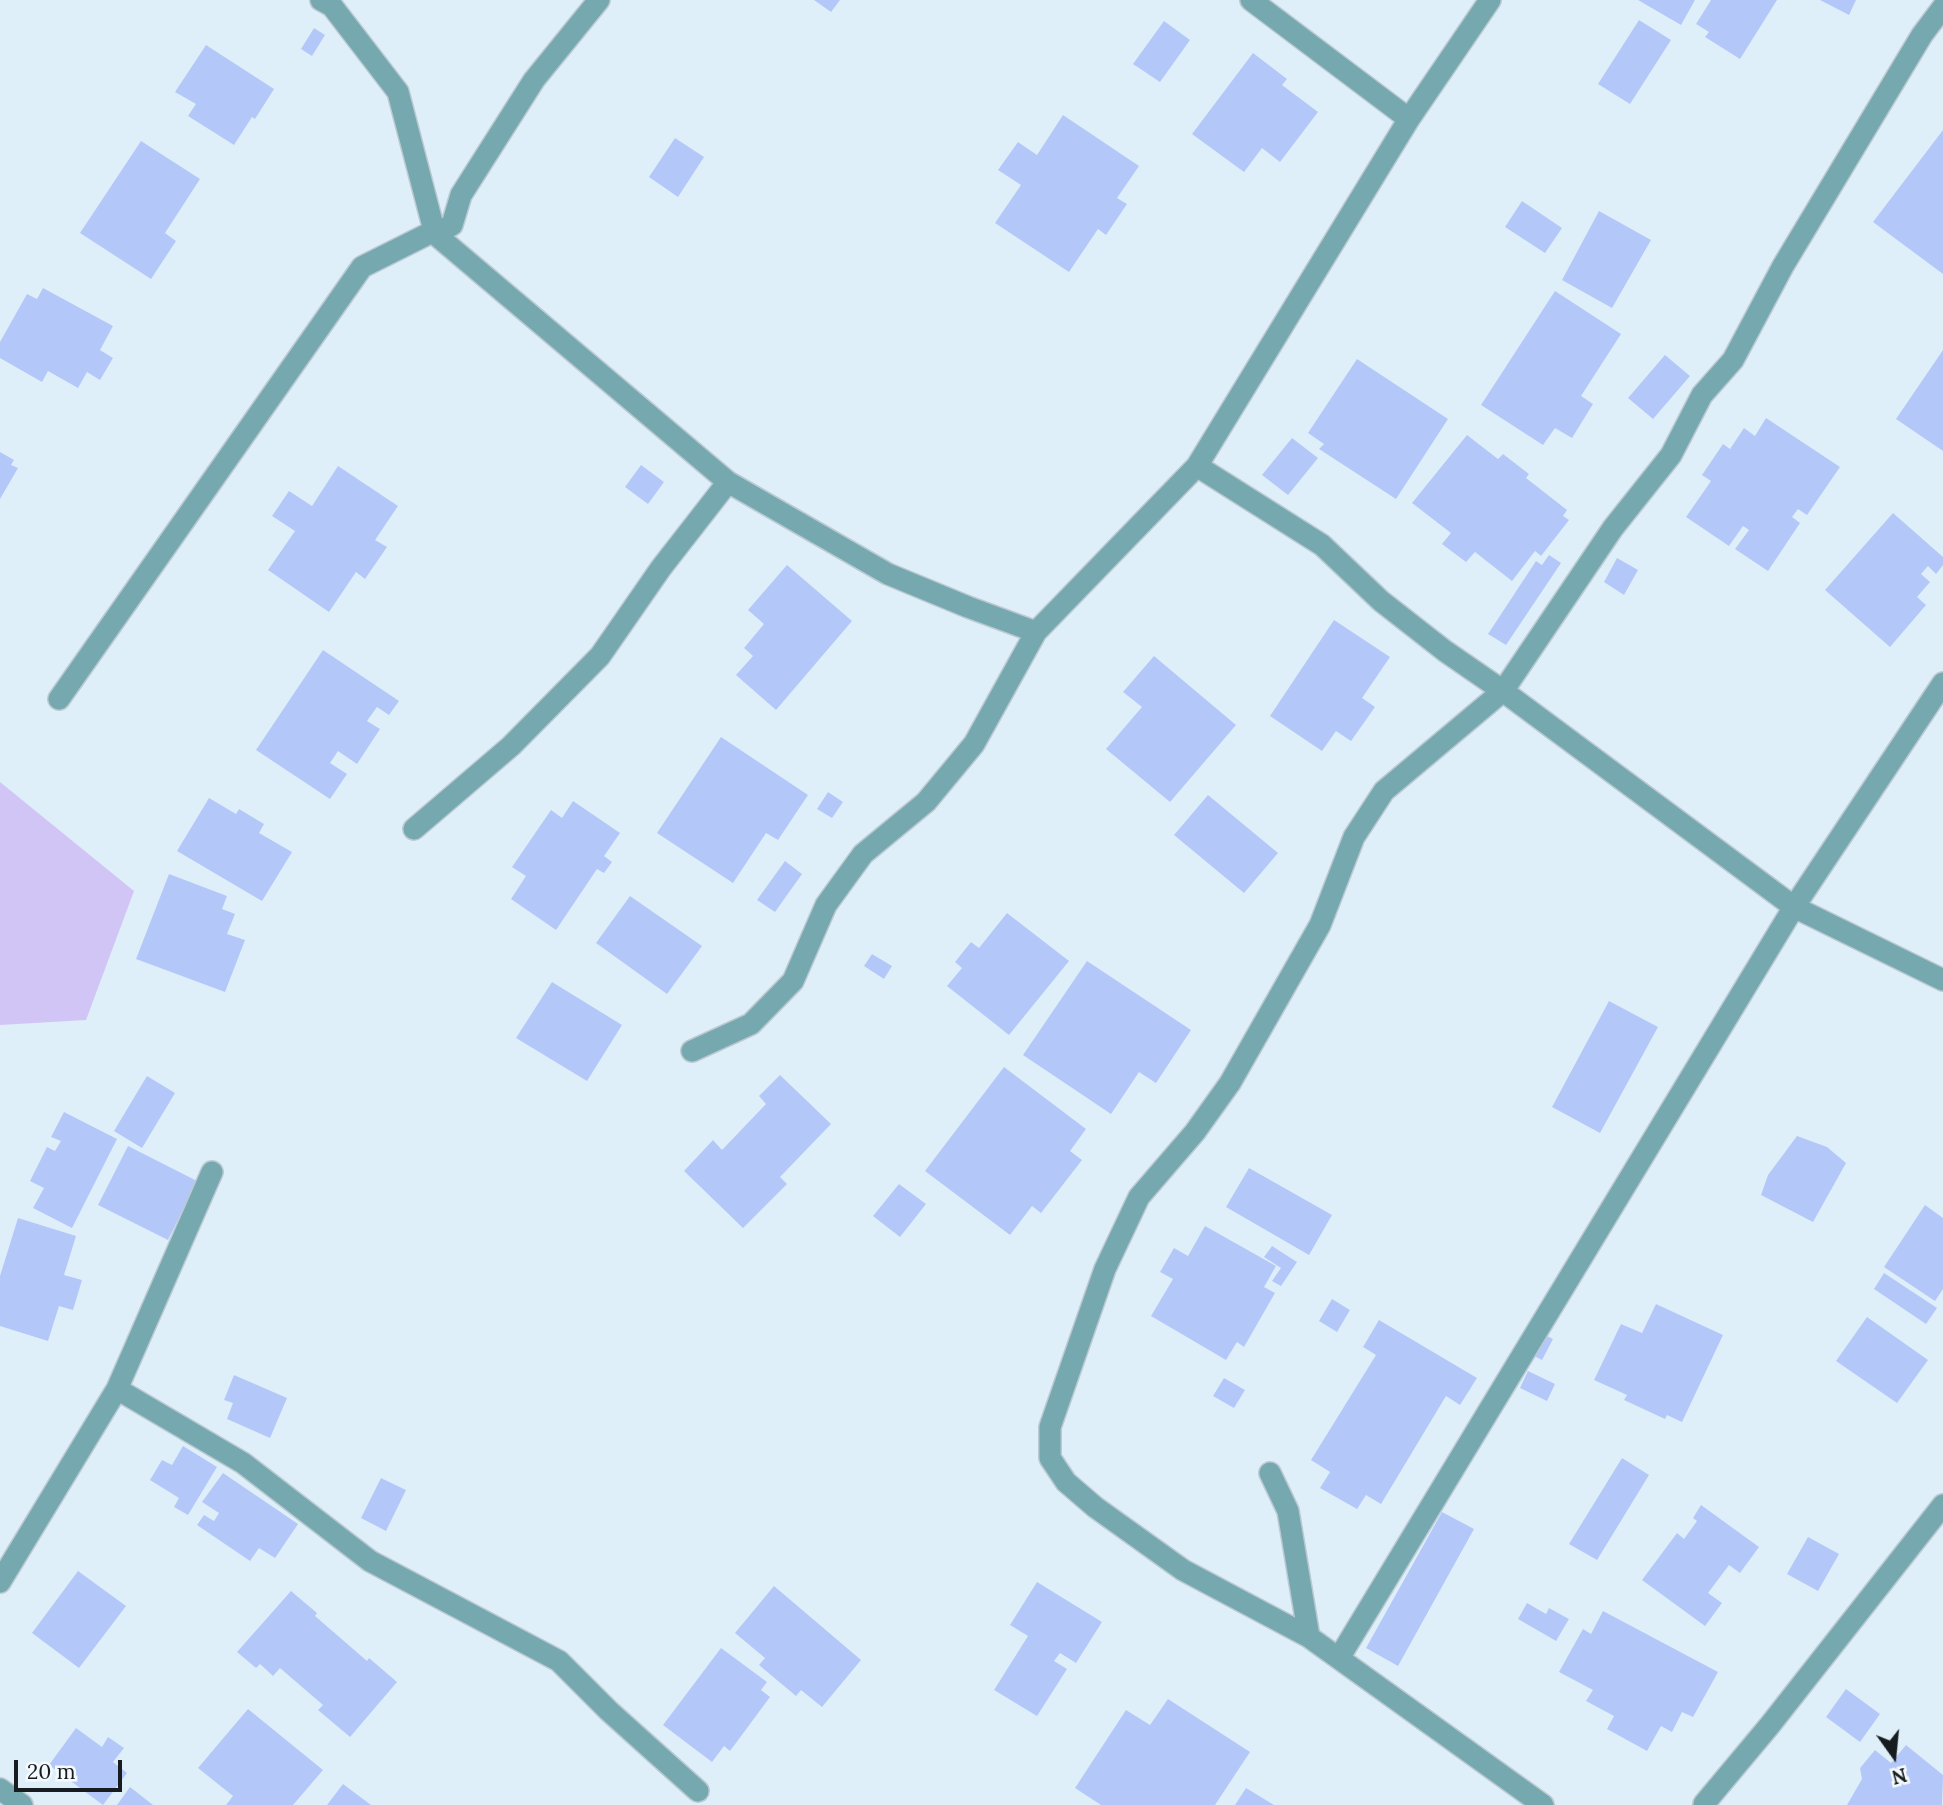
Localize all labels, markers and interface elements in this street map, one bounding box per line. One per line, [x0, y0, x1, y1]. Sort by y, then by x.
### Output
north arrow [1859, 1721, 1929, 1791]
scale bar [18, 1745, 126, 1789]
text: 20 m [27, 1758, 76, 1785]
text: N [1889, 1763, 1910, 1790]

